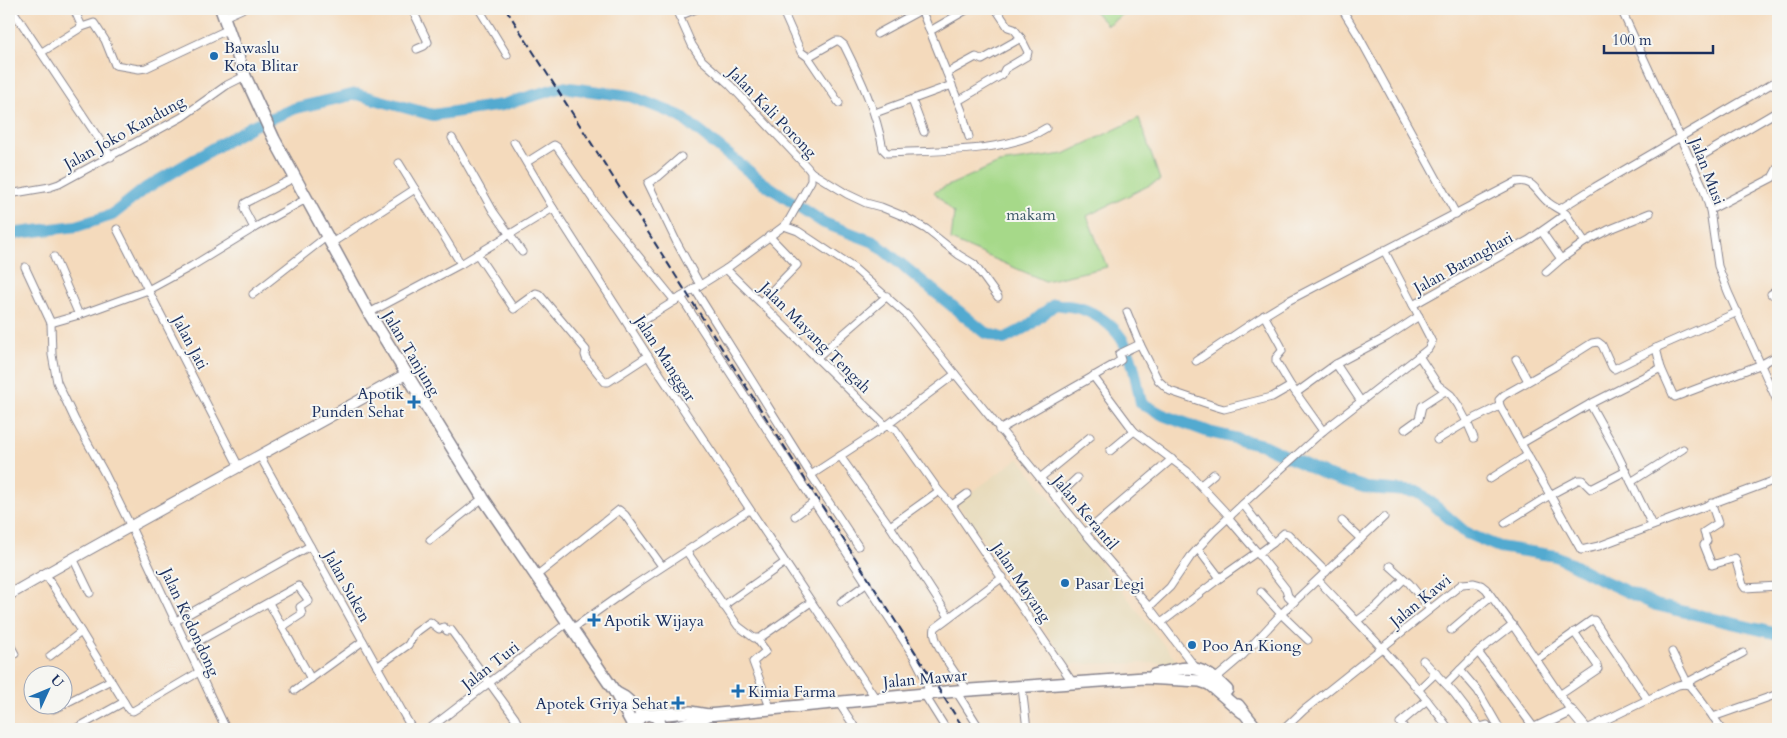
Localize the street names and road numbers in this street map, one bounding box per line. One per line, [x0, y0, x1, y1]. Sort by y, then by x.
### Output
street label: Jalan Kali Porong [722, 61, 822, 163]
street label: Jalan Joko Kandung [58, 90, 189, 176]
street label: Jalan Musi [1683, 133, 1730, 209]
street label: Jalan Batanghari [1408, 226, 1518, 300]
street label: Jalan Mayang Tengah [753, 276, 876, 398]
street label: Jalan Tanjung [376, 305, 445, 400]
street label: Jalan Jati [166, 310, 214, 374]
street label: Jalan Manggar [628, 310, 701, 406]
street label: Jalan Kerantil [1046, 469, 1123, 555]
street label: Jalan Mayang [985, 537, 1056, 627]
street label: Jalan Suken [318, 545, 376, 626]
street label: Jalan Kedondong [154, 563, 225, 680]
street label: Jalan Kawi [1384, 569, 1456, 634]
street label: Jalan Turi [456, 636, 524, 696]
street label: Jalan Mawar [880, 664, 968, 694]

